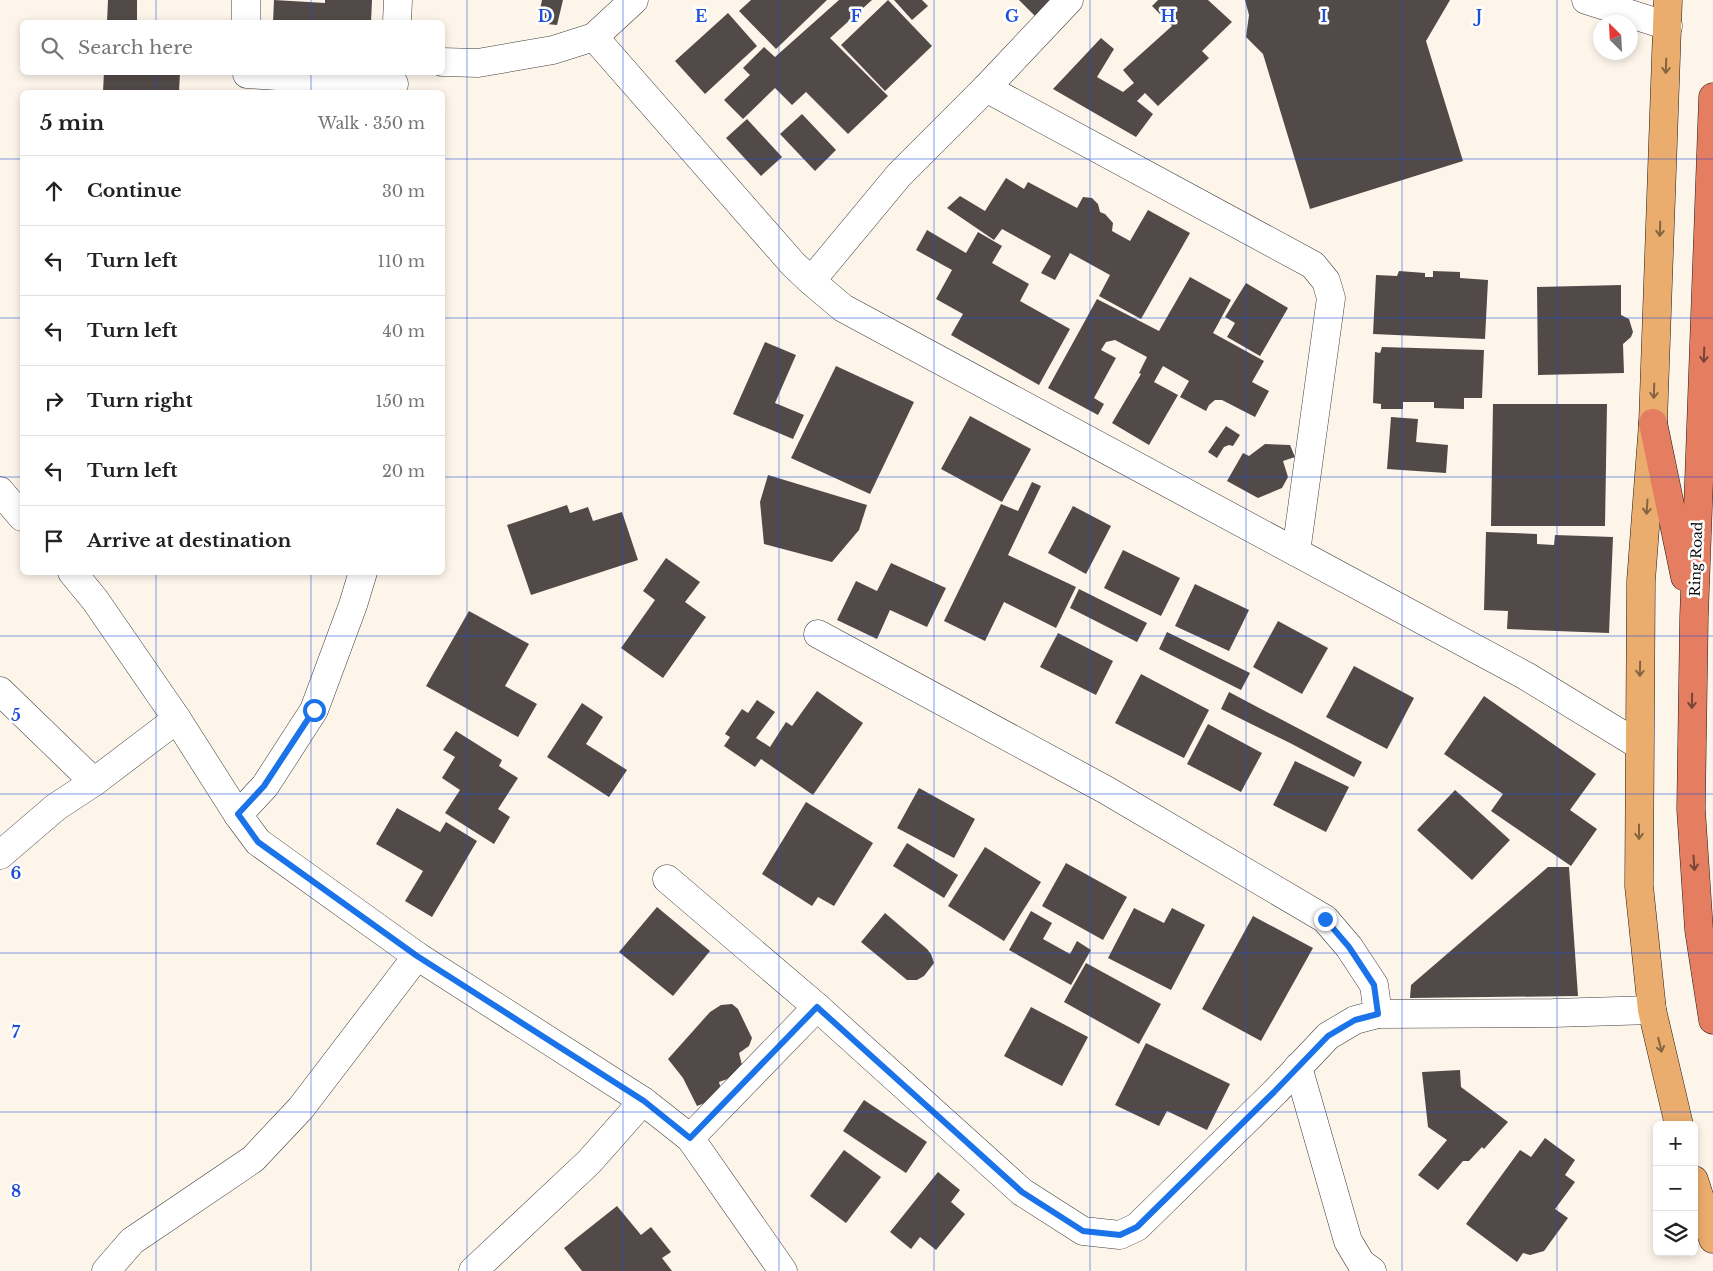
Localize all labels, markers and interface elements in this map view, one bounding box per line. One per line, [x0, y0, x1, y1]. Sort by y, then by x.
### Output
text: D [538, 6, 552, 26]
text: E [695, 6, 707, 26]
text: F [850, 6, 862, 26]
text: G [1005, 6, 1019, 26]
text: H [1160, 6, 1176, 26]
text: I [1321, 6, 1328, 26]
text: J [1473, 6, 1482, 26]
north arrow [1593, 15, 1638, 60]
search box [20, 20, 445, 75]
icon: search [38, 34, 66, 62]
text: Search here [78, 36, 193, 59]
one-way arrow [1662, 58, 1671, 74]
text: 5 min [40, 110, 104, 136]
text: Walk · 350 m [318, 113, 425, 133]
icon: ahead [40, 177, 68, 205]
text: Continue [87, 179, 182, 202]
text: 30 m [382, 181, 425, 201]
one-way arrow [1655, 220, 1665, 236]
icon: left [40, 247, 68, 275]
text: Turn left [87, 249, 178, 272]
text: 110 m [378, 251, 425, 271]
icon: left [40, 317, 68, 345]
text: Turn left [87, 319, 178, 342]
text: 40 m [382, 321, 425, 341]
one-way arrow [1699, 347, 1708, 363]
one-way arrow [1649, 382, 1659, 399]
icon: right [40, 387, 68, 415]
text: Turn right [87, 389, 193, 412]
text: 150 m [376, 391, 425, 411]
icon: left [40, 457, 68, 485]
text: Turn left [87, 459, 178, 482]
text: 20 m [382, 461, 425, 481]
one-way arrow [1642, 499, 1651, 515]
street label: Ring Road [1686, 521, 1706, 597]
icon: arrive [40, 527, 68, 555]
text: Arrive at destination [87, 529, 291, 552]
one-way arrow [1635, 660, 1645, 677]
one-way arrow [1688, 693, 1697, 709]
route start [303, 699, 326, 722]
text: 5 [11, 705, 21, 725]
one-way arrow [1634, 823, 1644, 839]
one-way arrow [1690, 855, 1699, 871]
text: 6 [11, 863, 22, 883]
route end [1314, 908, 1337, 931]
text: 7 [12, 1022, 21, 1042]
one-way arrow [1656, 1036, 1665, 1052]
map controls [1653, 1121, 1698, 1256]
button: + [1653, 1121, 1698, 1166]
button: − [1653, 1166, 1698, 1211]
text: 8 [11, 1181, 21, 1201]
button: layers [1653, 1211, 1698, 1256]

